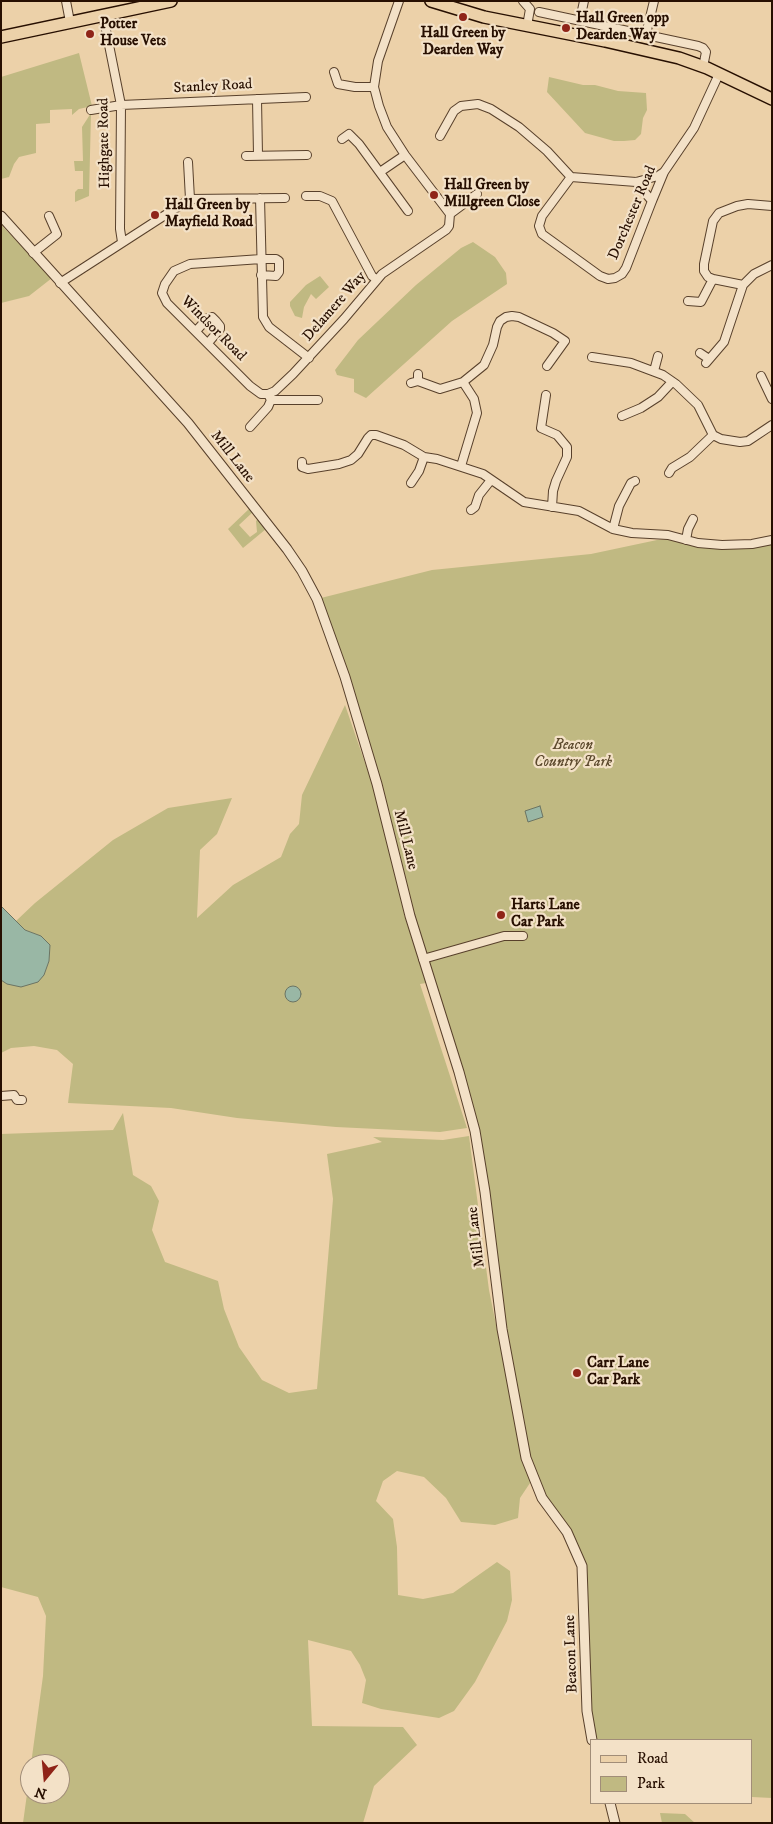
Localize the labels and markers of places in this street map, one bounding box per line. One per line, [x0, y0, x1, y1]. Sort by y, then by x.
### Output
place label: Hall Green opp Dearden Way [576, 10, 669, 45]
marker: Hall Green by Dearden Way [457, 11, 469, 23]
place label: Potter House Vets [100, 16, 166, 51]
marker: Hall Green opp Dearden Way [560, 22, 572, 34]
place label: Hall Green by Dearden Way [421, 25, 505, 60]
marker: Potter House Vets [84, 28, 96, 40]
place label: Hall Green by Millgreen Close [444, 177, 540, 212]
marker: Hall Green by Millgreen Close [428, 189, 440, 201]
place label: Hall Green by Mayfield Road [165, 197, 253, 232]
marker: Hall Green by Mayfield Road [149, 209, 161, 221]
place label: Harts Lane Car Park [511, 897, 580, 932]
marker: Harts Lane Car Park [495, 909, 507, 921]
place label: Carr Lane Car Park [587, 1355, 649, 1390]
marker: Carr Lane Car Park [571, 1367, 583, 1379]

